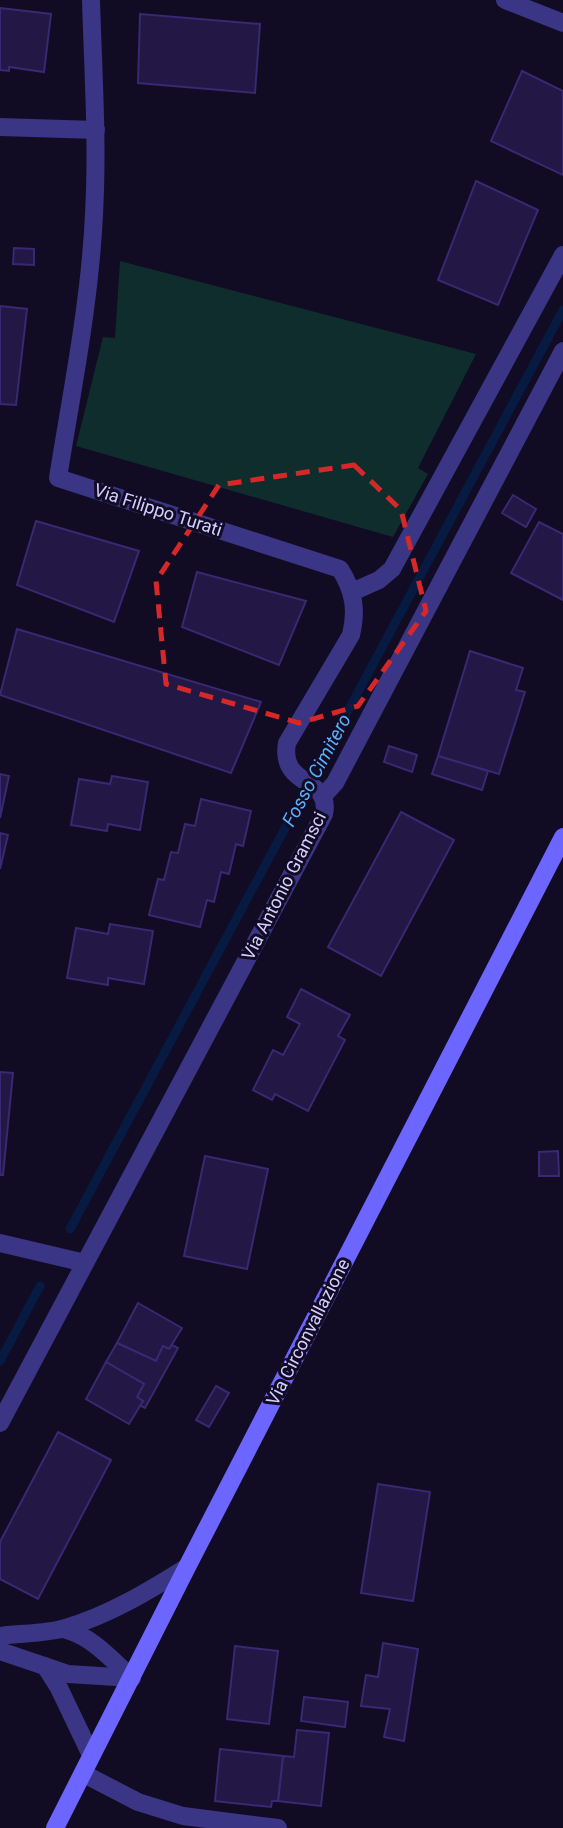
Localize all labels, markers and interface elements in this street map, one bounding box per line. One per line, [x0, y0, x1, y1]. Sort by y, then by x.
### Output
street label: Via Filippo Turati [91, 479, 225, 540]
water label: Fosso Cimitero [277, 710, 356, 830]
street label: Via Antonio Gramsci [237, 808, 330, 963]
street label: Via Circonvallazione [261, 1255, 354, 1409]

